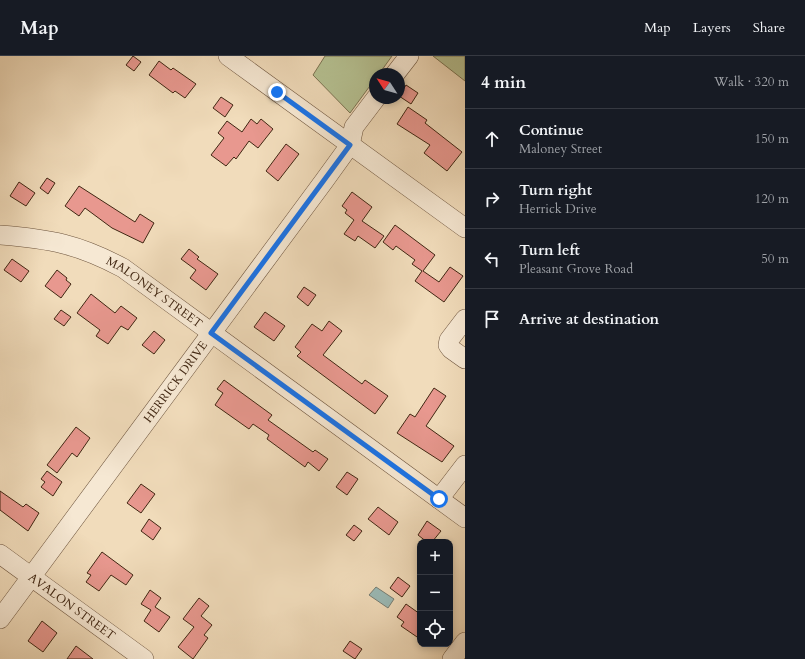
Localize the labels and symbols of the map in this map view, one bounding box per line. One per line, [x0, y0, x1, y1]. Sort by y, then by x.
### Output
north arrow [369, 68, 405, 104]
route end [268, 83, 286, 101]
street label: MALONEY STREET [104, 253, 206, 332]
street label: HERRICK DRIVE [140, 338, 211, 426]
route start [430, 490, 448, 508]
street label: AVALON STREET [25, 569, 119, 644]

